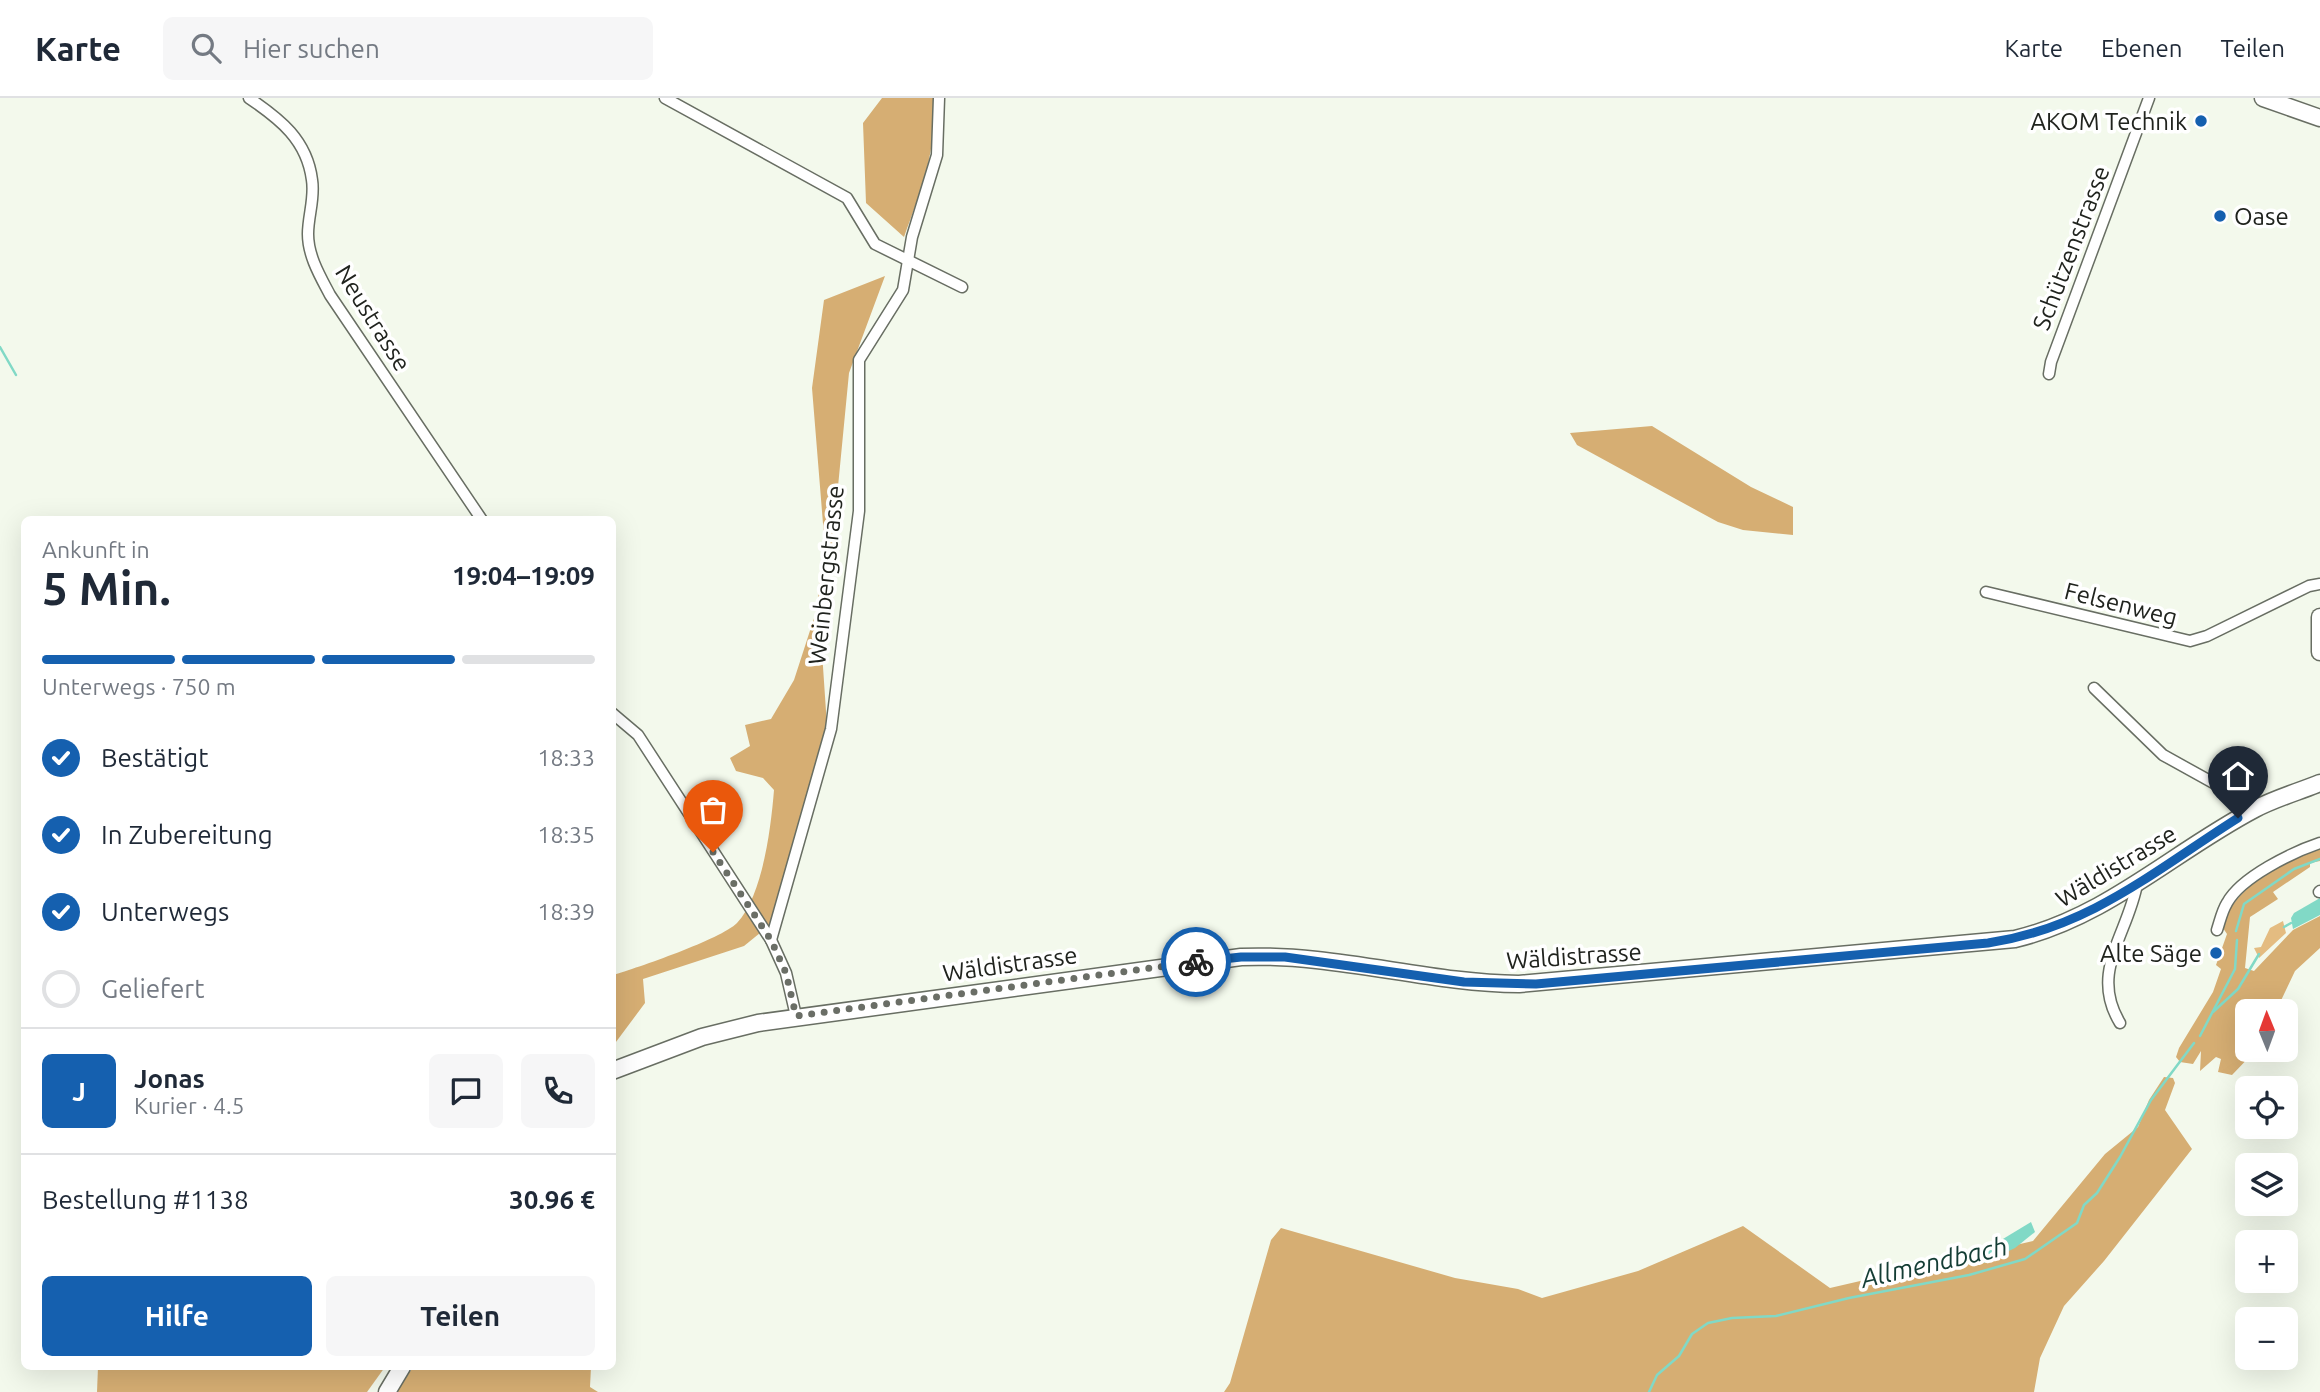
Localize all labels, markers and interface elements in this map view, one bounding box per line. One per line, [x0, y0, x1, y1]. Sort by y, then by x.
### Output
search box [163, 17, 653, 80]
icon: search [187, 29, 225, 67]
text: Karte [35, 30, 121, 67]
text: Hier suchen [243, 34, 380, 63]
text: Karte [2004, 35, 2063, 62]
text: Ebenen [2101, 35, 2182, 62]
text: Teilen [2220, 35, 2285, 62]
place label: AKOM Technik [2031, 108, 2187, 135]
marker: AKOM Technik [2193, 113, 2209, 129]
street label: Schützenstrasse [2027, 162, 2115, 334]
place label: Oase [2234, 203, 2289, 230]
marker: Oase [2212, 208, 2228, 224]
street label: Neustrasse [330, 260, 416, 376]
street label: Weinbergstrasse [803, 484, 849, 666]
text: Ankunft in [42, 537, 150, 562]
text: 19:04–19:09 [452, 561, 595, 590]
text: 5 Min. [42, 562, 171, 614]
street label: Felsenweg [2062, 577, 2180, 631]
text: Unterwegs · 750 m [42, 674, 236, 699]
icon: check [42, 739, 80, 777]
text: Bestätigt [101, 743, 208, 772]
text: 18:33 [537, 745, 595, 770]
pin [2208, 746, 2268, 818]
icon: home [2219, 757, 2257, 795]
pin [683, 780, 743, 852]
icon: bag [694, 791, 732, 829]
icon: check [42, 816, 80, 854]
text: In Zubereitung [101, 820, 273, 849]
street label: Wäldistrasse [2051, 820, 2181, 912]
text: 18:35 [537, 822, 595, 847]
icon: check [42, 893, 80, 931]
text: Unterwegs [101, 897, 229, 926]
text: 18:39 [537, 899, 595, 924]
courier [1161, 927, 1231, 997]
street label: Wäldistrasse [1505, 938, 1643, 974]
place label: Alte Säge [2100, 940, 2202, 967]
street label: Wäldistrasse [941, 941, 1079, 987]
icon: bike [1177, 943, 1215, 981]
marker: Alte Säge [2208, 945, 2224, 961]
text: Geliefert [101, 974, 204, 1003]
north arrow [2235, 999, 2298, 1062]
map controls [2235, 999, 2298, 1370]
button: chat [429, 1054, 503, 1128]
button: phone [521, 1054, 595, 1128]
text: Jonas [134, 1064, 205, 1093]
button: locate [2235, 1076, 2298, 1139]
text: J [72, 1077, 86, 1106]
text: Kurier · 4.5 [134, 1093, 245, 1118]
button: layers [2235, 1153, 2298, 1216]
text: Bestellung #1138 [42, 1185, 249, 1214]
text: 30.96 € [509, 1185, 595, 1214]
button: + [2235, 1230, 2298, 1293]
water label: Allmendbach [1856, 1231, 2010, 1293]
button: Hilfe [42, 1276, 312, 1356]
button: Teilen [326, 1276, 595, 1356]
button: − [2235, 1307, 2298, 1370]

